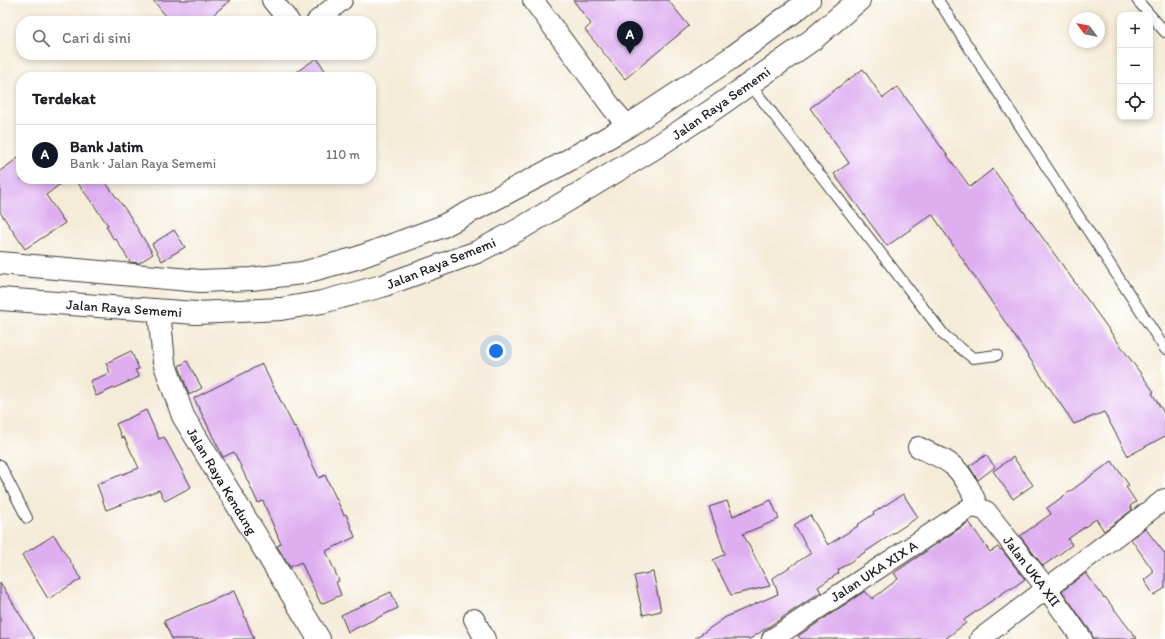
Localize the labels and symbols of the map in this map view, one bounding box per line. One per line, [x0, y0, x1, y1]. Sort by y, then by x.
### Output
north arrow [1069, 12, 1105, 48]
pin: A [617, 21, 643, 54]
street label: Jalan Raya Sememi [669, 63, 774, 144]
street label: Jalan Raya Sememi [384, 234, 498, 293]
street label: Jalan Raya Sememi [65, 296, 183, 321]
your location [486, 341, 506, 361]
street label: Jalan Raya Kendung [183, 424, 261, 539]
street label: Jalan UKA XII [999, 532, 1064, 610]
street label: Jalan UKA XIX A [828, 537, 921, 606]

